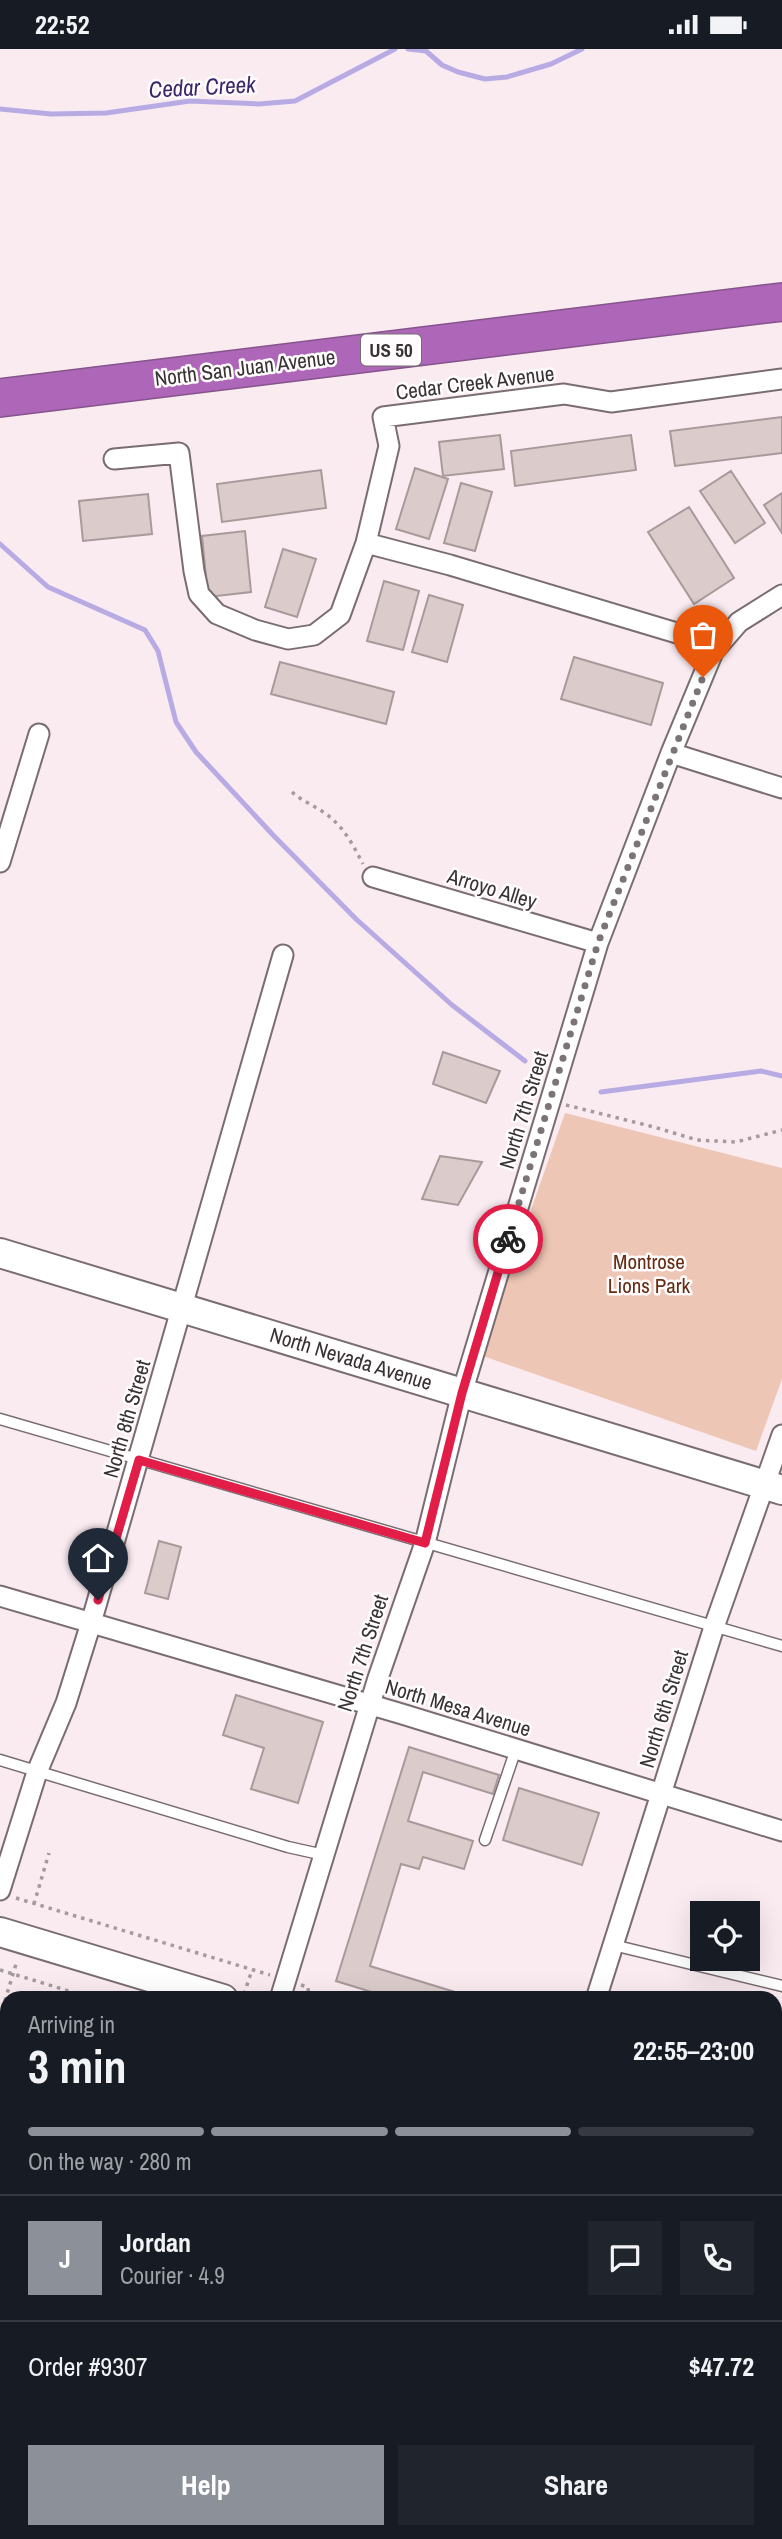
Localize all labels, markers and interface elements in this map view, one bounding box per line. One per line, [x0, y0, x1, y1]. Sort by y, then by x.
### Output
text: 22:52 [35, 7, 90, 42]
water label: Cedar Creek [148, 68, 258, 105]
road number: US 50 [361, 335, 421, 365]
street label: North San Juan Avenue [153, 342, 337, 393]
street label: Cedar Creek Avenue [394, 358, 556, 407]
pin [673, 605, 733, 677]
icon: bag [684, 616, 722, 654]
street label: Arroyo Alley [443, 861, 541, 916]
street label: North 7th Street [492, 1047, 555, 1172]
courier [473, 1204, 543, 1274]
icon: bike [489, 1220, 527, 1258]
park label: Montrose Lions Park [608, 1247, 691, 1300]
street label: North Nevada Avenue [266, 1320, 436, 1397]
street label: North 8th Street [96, 1356, 157, 1481]
pin [68, 1528, 128, 1600]
icon: home [79, 1539, 117, 1577]
street label: North 7th Street [330, 1590, 395, 1715]
street label: North 6th Street [632, 1646, 695, 1771]
street label: North Mesa Avenue [382, 1672, 535, 1743]
map controls [690, 1901, 760, 1971]
button: locate [690, 1901, 760, 1971]
text: Arriving in [28, 2009, 115, 2040]
text: 22:55–23:00 [633, 2033, 754, 2068]
text: 3 min [28, 2035, 127, 2097]
text: On the way · 280 m [28, 2146, 192, 2177]
button: chat [588, 2221, 662, 2295]
button: phone [680, 2221, 754, 2295]
text: Jordan [120, 2225, 191, 2260]
text: J [59, 2241, 71, 2276]
text: Courier · 4.9 [120, 2260, 225, 2291]
text: Order #9307 [28, 2349, 148, 2384]
text: $47.72 [689, 2349, 754, 2384]
button: Help [28, 2445, 384, 2525]
button: Share [398, 2445, 754, 2525]

